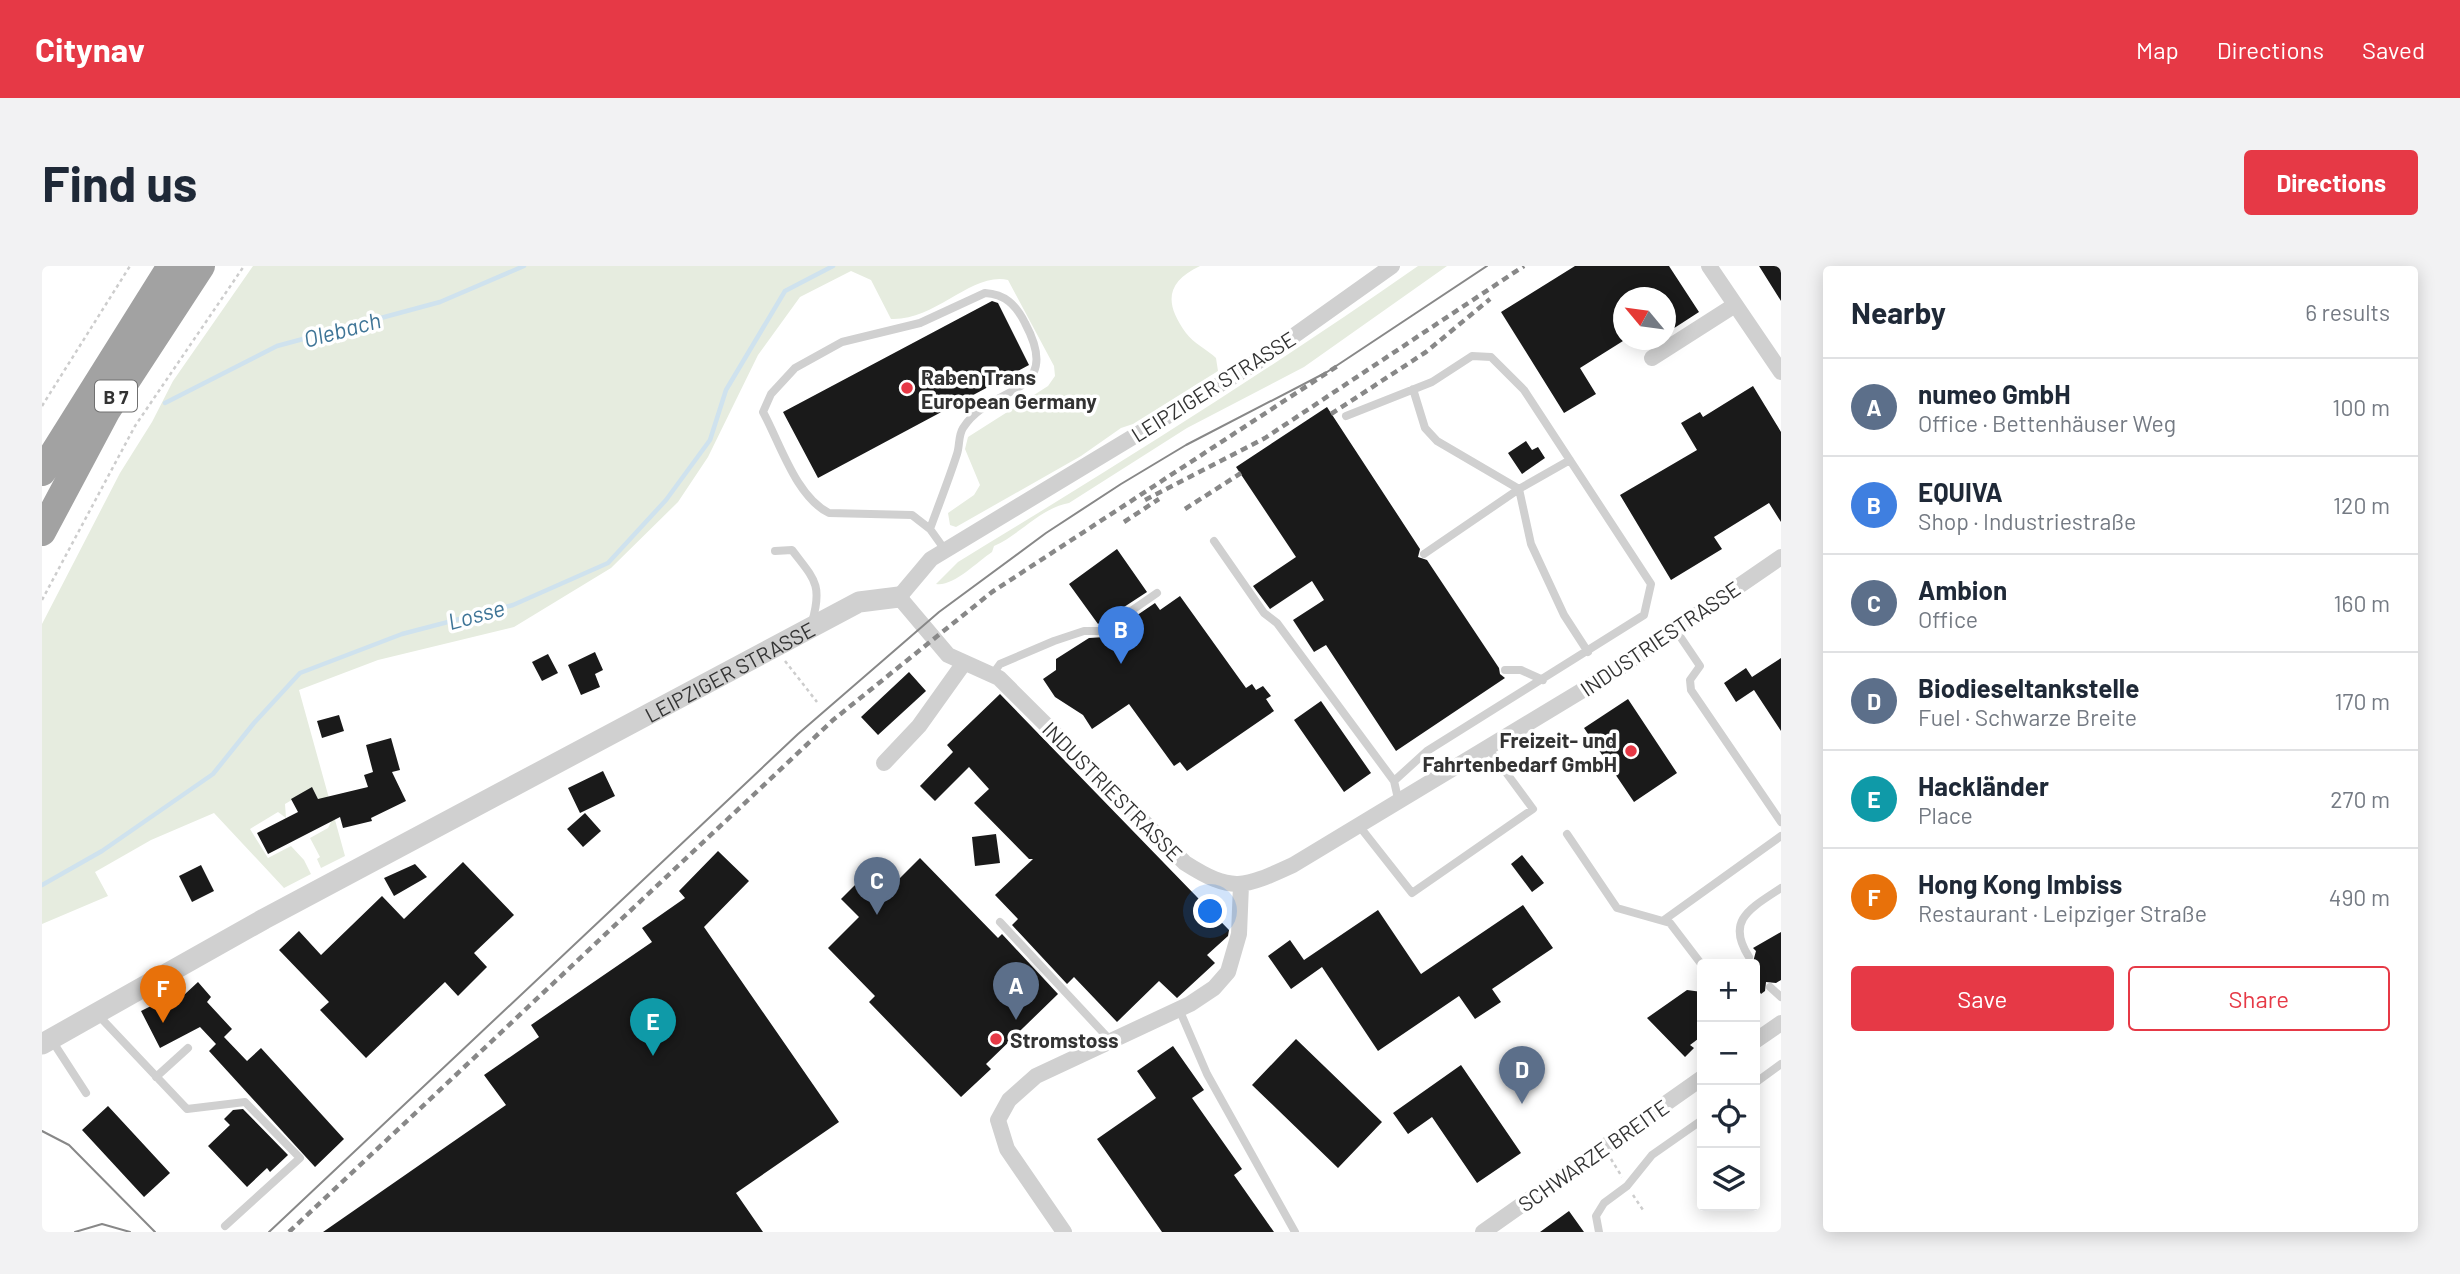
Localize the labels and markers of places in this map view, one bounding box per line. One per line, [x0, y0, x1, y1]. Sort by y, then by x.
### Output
place label: Raben Trans European Germany [921, 364, 1097, 413]
marker: Raben Trans European Germany [899, 380, 915, 396]
pin: B [1098, 606, 1144, 664]
place label: Freizeit- und Fahrtenbedarf GmbH [1423, 727, 1617, 776]
marker: Freizeit- und Fahrtenbedarf GmbH [1623, 743, 1639, 759]
pin: C [854, 857, 900, 915]
pin: A [993, 962, 1039, 1020]
pin: F [140, 965, 186, 1023]
pin: E [630, 998, 676, 1056]
place label: Stromstoss [1010, 1027, 1118, 1052]
marker: Stromstoss [988, 1031, 1004, 1047]
pin: D [1499, 1046, 1545, 1104]

